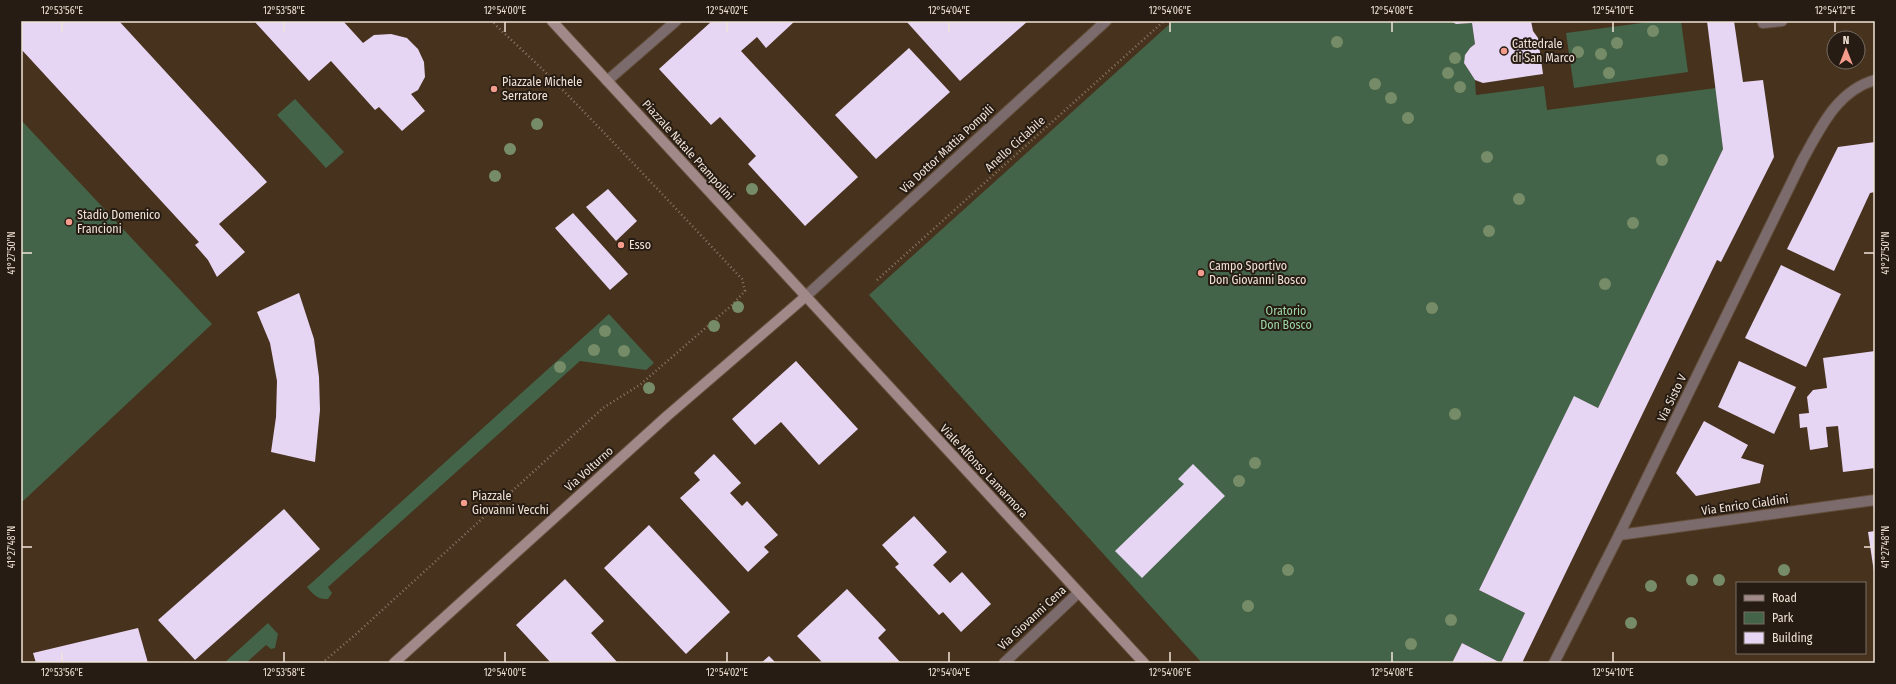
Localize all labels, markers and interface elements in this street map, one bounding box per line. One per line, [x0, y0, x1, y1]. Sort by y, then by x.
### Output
text: 12°53'56"E [41, 5, 83, 17]
text: 12°53'58"E [263, 5, 305, 17]
text: 12°54'00"E [484, 5, 527, 17]
text: 12°54'02"E [706, 5, 748, 17]
text: 12°54'04"E [928, 5, 970, 17]
text: 12°54'06"E [1149, 5, 1191, 17]
text: 12°54'08"E [1371, 5, 1413, 17]
text: 12°54'10"E [1592, 5, 1634, 17]
text: 12°54'12"E [1815, 5, 1856, 17]
north arrow [1826, 30, 1866, 70]
text: N [1843, 34, 1849, 47]
place label: Cattedrale di San Marco [1512, 37, 1575, 65]
marker: Cattedrale di San Marco [1499, 46, 1509, 56]
place label: Piazzale Michele Serratore [502, 75, 582, 103]
marker: Piazzale Michele Serratore [489, 84, 499, 94]
street label: Piazzale Natale Prampolini [639, 97, 737, 203]
street label: Via Dottor Mattia Pompili [897, 102, 997, 196]
street label: Anello Ciclabile [982, 113, 1048, 175]
place label: Stadio Domenico Francioni [77, 208, 160, 236]
marker: Stadio Domenico Francioni [64, 217, 74, 227]
text: 41°27'50"N [6, 232, 18, 274]
text: 41°27'50"N [1880, 232, 1892, 274]
place label: Esso [629, 238, 651, 252]
marker: Esso [616, 240, 626, 250]
place label: Campo Sportivo Don Giovanni Bosco [1209, 259, 1306, 287]
marker: Campo Sportivo Don Giovanni Bosco [1196, 268, 1206, 278]
park label: Oratorio Don Bosco [1260, 304, 1312, 332]
street label: Via Sisto V [1655, 371, 1690, 424]
street label: Viale Alfonso Lamarmora [937, 421, 1031, 521]
street label: Via Volturno [562, 444, 616, 494]
place label: Piazzale Giovanni Vecchi [472, 489, 549, 517]
street label: Via Enrico Cialdini [1701, 492, 1789, 518]
marker: Piazzale Giovanni Vecchi [459, 498, 469, 508]
text: 41°27'48"N [6, 526, 18, 568]
text: 41°27'48"N [1880, 526, 1892, 568]
legend [1736, 582, 1866, 654]
street label: Via Giovanni Cena [995, 583, 1069, 653]
text: Road [1772, 591, 1797, 605]
text: Park [1772, 611, 1794, 625]
text: Building [1772, 631, 1813, 645]
text: 12°53'56"E [41, 667, 83, 679]
text: 12°53'58"E [263, 667, 305, 679]
text: 12°54'00"E [484, 667, 527, 679]
text: 12°54'02"E [706, 667, 748, 679]
text: 12°54'04"E [928, 667, 970, 679]
text: 12°54'06"E [1149, 667, 1191, 679]
text: 12°54'08"E [1371, 667, 1413, 679]
text: 12°54'10"E [1592, 667, 1634, 679]

